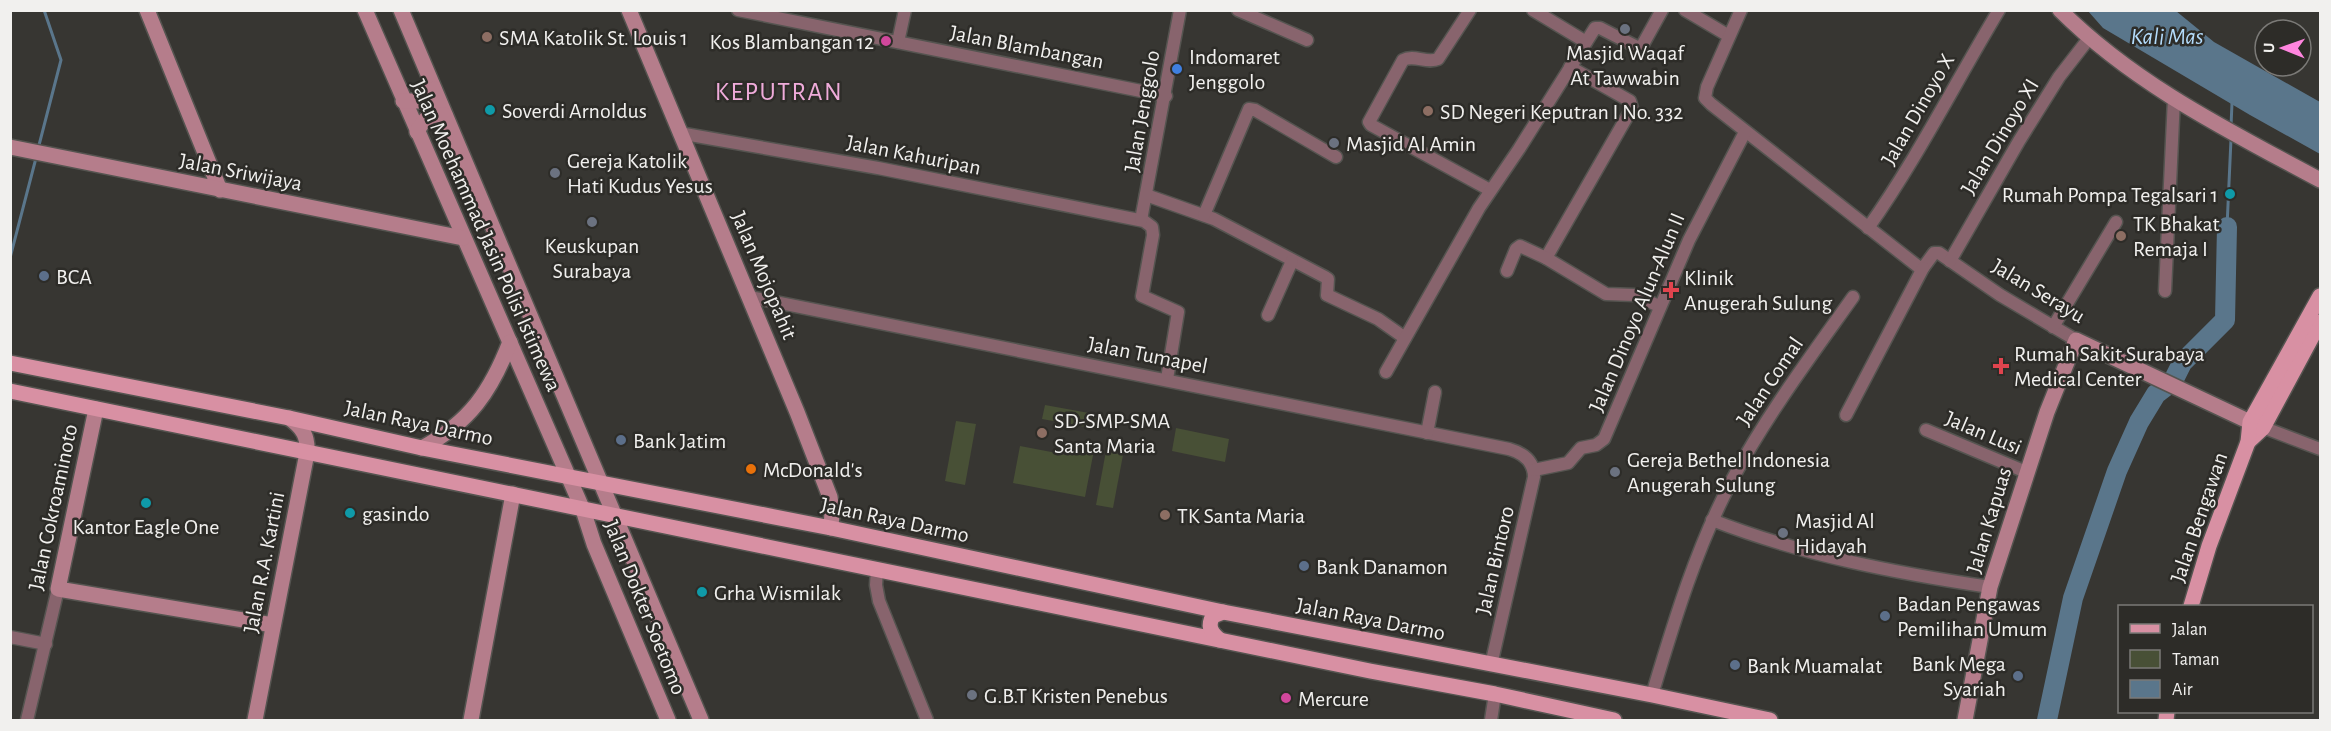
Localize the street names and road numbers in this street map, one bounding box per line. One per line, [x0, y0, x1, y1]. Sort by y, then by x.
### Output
street label: Jalan Blambangan [948, 21, 1105, 73]
street label: Jalan Jenggolo [1120, 49, 1164, 174]
street label: Jalan Dinoyo X [1877, 50, 1959, 169]
street label: Jalan Dinoyo XI [1957, 75, 2043, 198]
street label: Jalan Moehammad Jasin Polisi Istimewa [407, 76, 565, 395]
street label: Jalan Kahuripan [845, 131, 983, 179]
street label: Jalan Sriwijaya [178, 149, 304, 195]
street label: Jalan Mojopahit [727, 208, 801, 342]
street label: Jalan Dinoyo Alun-Alun II [1585, 210, 1689, 415]
street label: Jalan Serayu [1988, 255, 2089, 327]
street label: Jalan Tumapel [1086, 333, 1210, 377]
street label: Jalan Comal [1732, 333, 1807, 430]
street label: Jalan Raya Darmo [343, 397, 495, 449]
street label: Jalan Lusi [1942, 407, 2025, 459]
street label: Jalan Cokroaminoto [25, 422, 81, 592]
street label: Jalan Bengawan [2166, 449, 2231, 585]
street label: Jalan Kapuas [1962, 465, 2015, 576]
street label: Jalan R.A. Kartini [240, 490, 288, 635]
street label: Jalan Raya Darmo [819, 494, 971, 546]
street label: Jalan Bintoro [1472, 504, 1518, 617]
street label: Jalan Dokter Soetomo [600, 517, 690, 698]
street label: Jalan Raya Darmo [1295, 594, 1447, 644]

